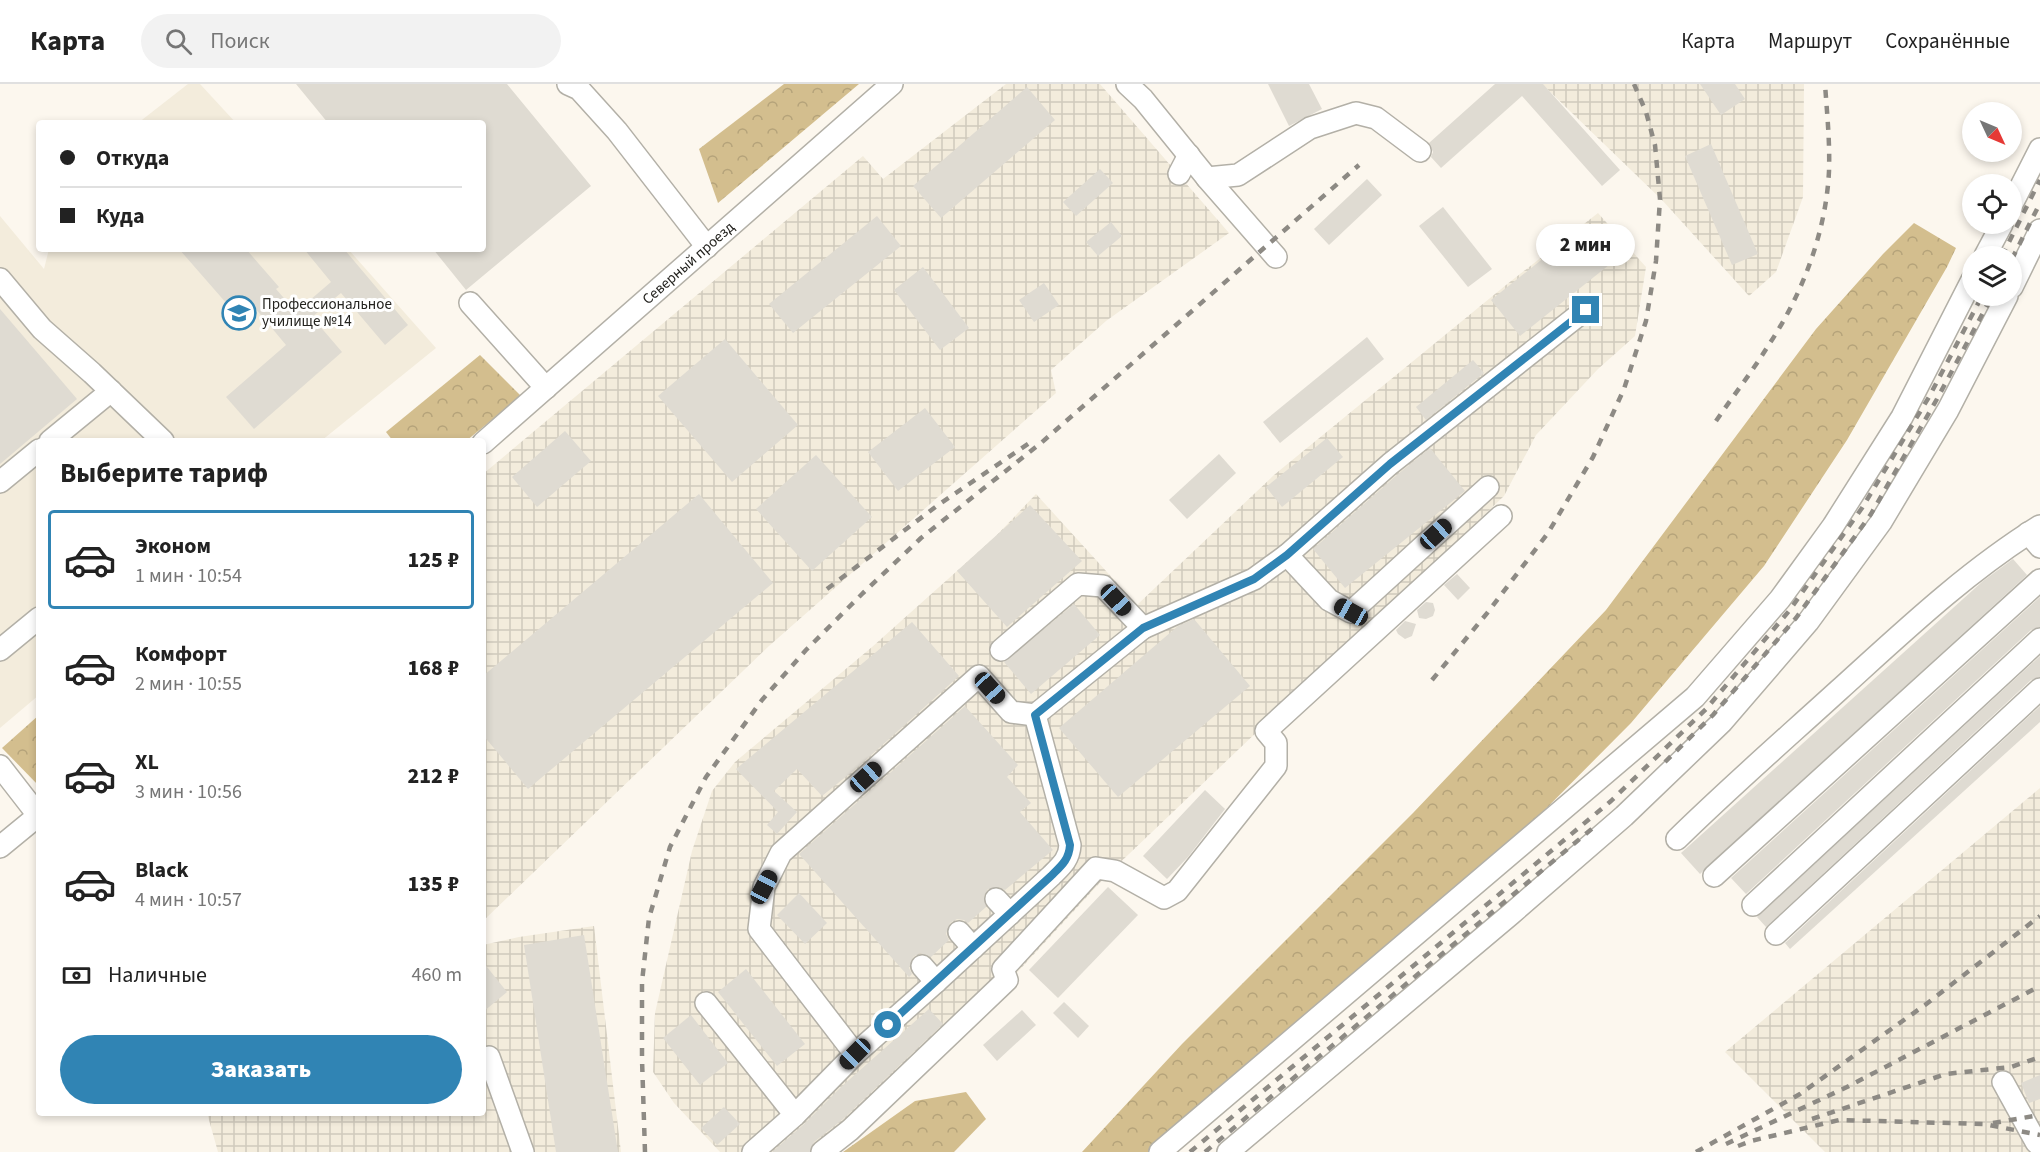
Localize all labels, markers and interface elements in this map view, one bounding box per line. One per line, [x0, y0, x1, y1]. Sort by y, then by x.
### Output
search box [141, 14, 561, 68]
text: Карта [30, 21, 105, 61]
icon: search [162, 25, 195, 58]
text: Поиск [210, 25, 270, 57]
text: Карта [1681, 26, 1735, 56]
text: Маршрут [1768, 26, 1852, 56]
text: Сохранённые [1885, 26, 2010, 56]
north arrow [1962, 102, 2022, 162]
map controls [1962, 102, 2022, 306]
text: Откуда [96, 142, 169, 174]
button: locate [1962, 174, 2022, 234]
text: Куда [96, 200, 145, 232]
street label: Северный проезд [637, 217, 739, 309]
callout: 2 мин [1536, 223, 1636, 265]
text: 2 мин [1560, 231, 1611, 259]
button: layers [1962, 246, 2022, 306]
place label: Профессиональное училище №14 [262, 294, 392, 332]
school or university icon: Профессиональное училище №14 [221, 295, 257, 331]
route end [1572, 296, 1599, 323]
text: Выберите тариф [60, 454, 268, 493]
car [1417, 515, 1455, 553]
text: Эконом [135, 530, 211, 562]
icon: car [63, 533, 117, 587]
text: 125 ₽ [408, 544, 459, 576]
text: 1 мин · 10:54 [135, 562, 242, 590]
car [1097, 581, 1135, 619]
car [1331, 595, 1371, 629]
text: Комфорт [135, 638, 227, 670]
icon: car [63, 641, 117, 695]
text: 168 ₽ [408, 652, 459, 684]
car [971, 669, 1009, 707]
text: 2 мин · 10:55 [135, 670, 242, 698]
text: XL [135, 746, 159, 778]
icon: car [63, 749, 117, 803]
car [847, 758, 885, 796]
text: 212 ₽ [408, 760, 459, 792]
text: 3 мин · 10:56 [135, 778, 242, 806]
text: Black [135, 854, 189, 886]
icon: car [63, 857, 117, 911]
car [748, 867, 780, 907]
text: 135 ₽ [408, 868, 459, 900]
text: 4 мин · 10:57 [135, 886, 242, 914]
icon: cash [60, 959, 93, 992]
text: Наличные [108, 959, 207, 991]
text: 460 m [412, 961, 462, 989]
route start [874, 1011, 901, 1038]
button: Заказать [60, 1035, 462, 1104]
car [836, 1035, 874, 1073]

